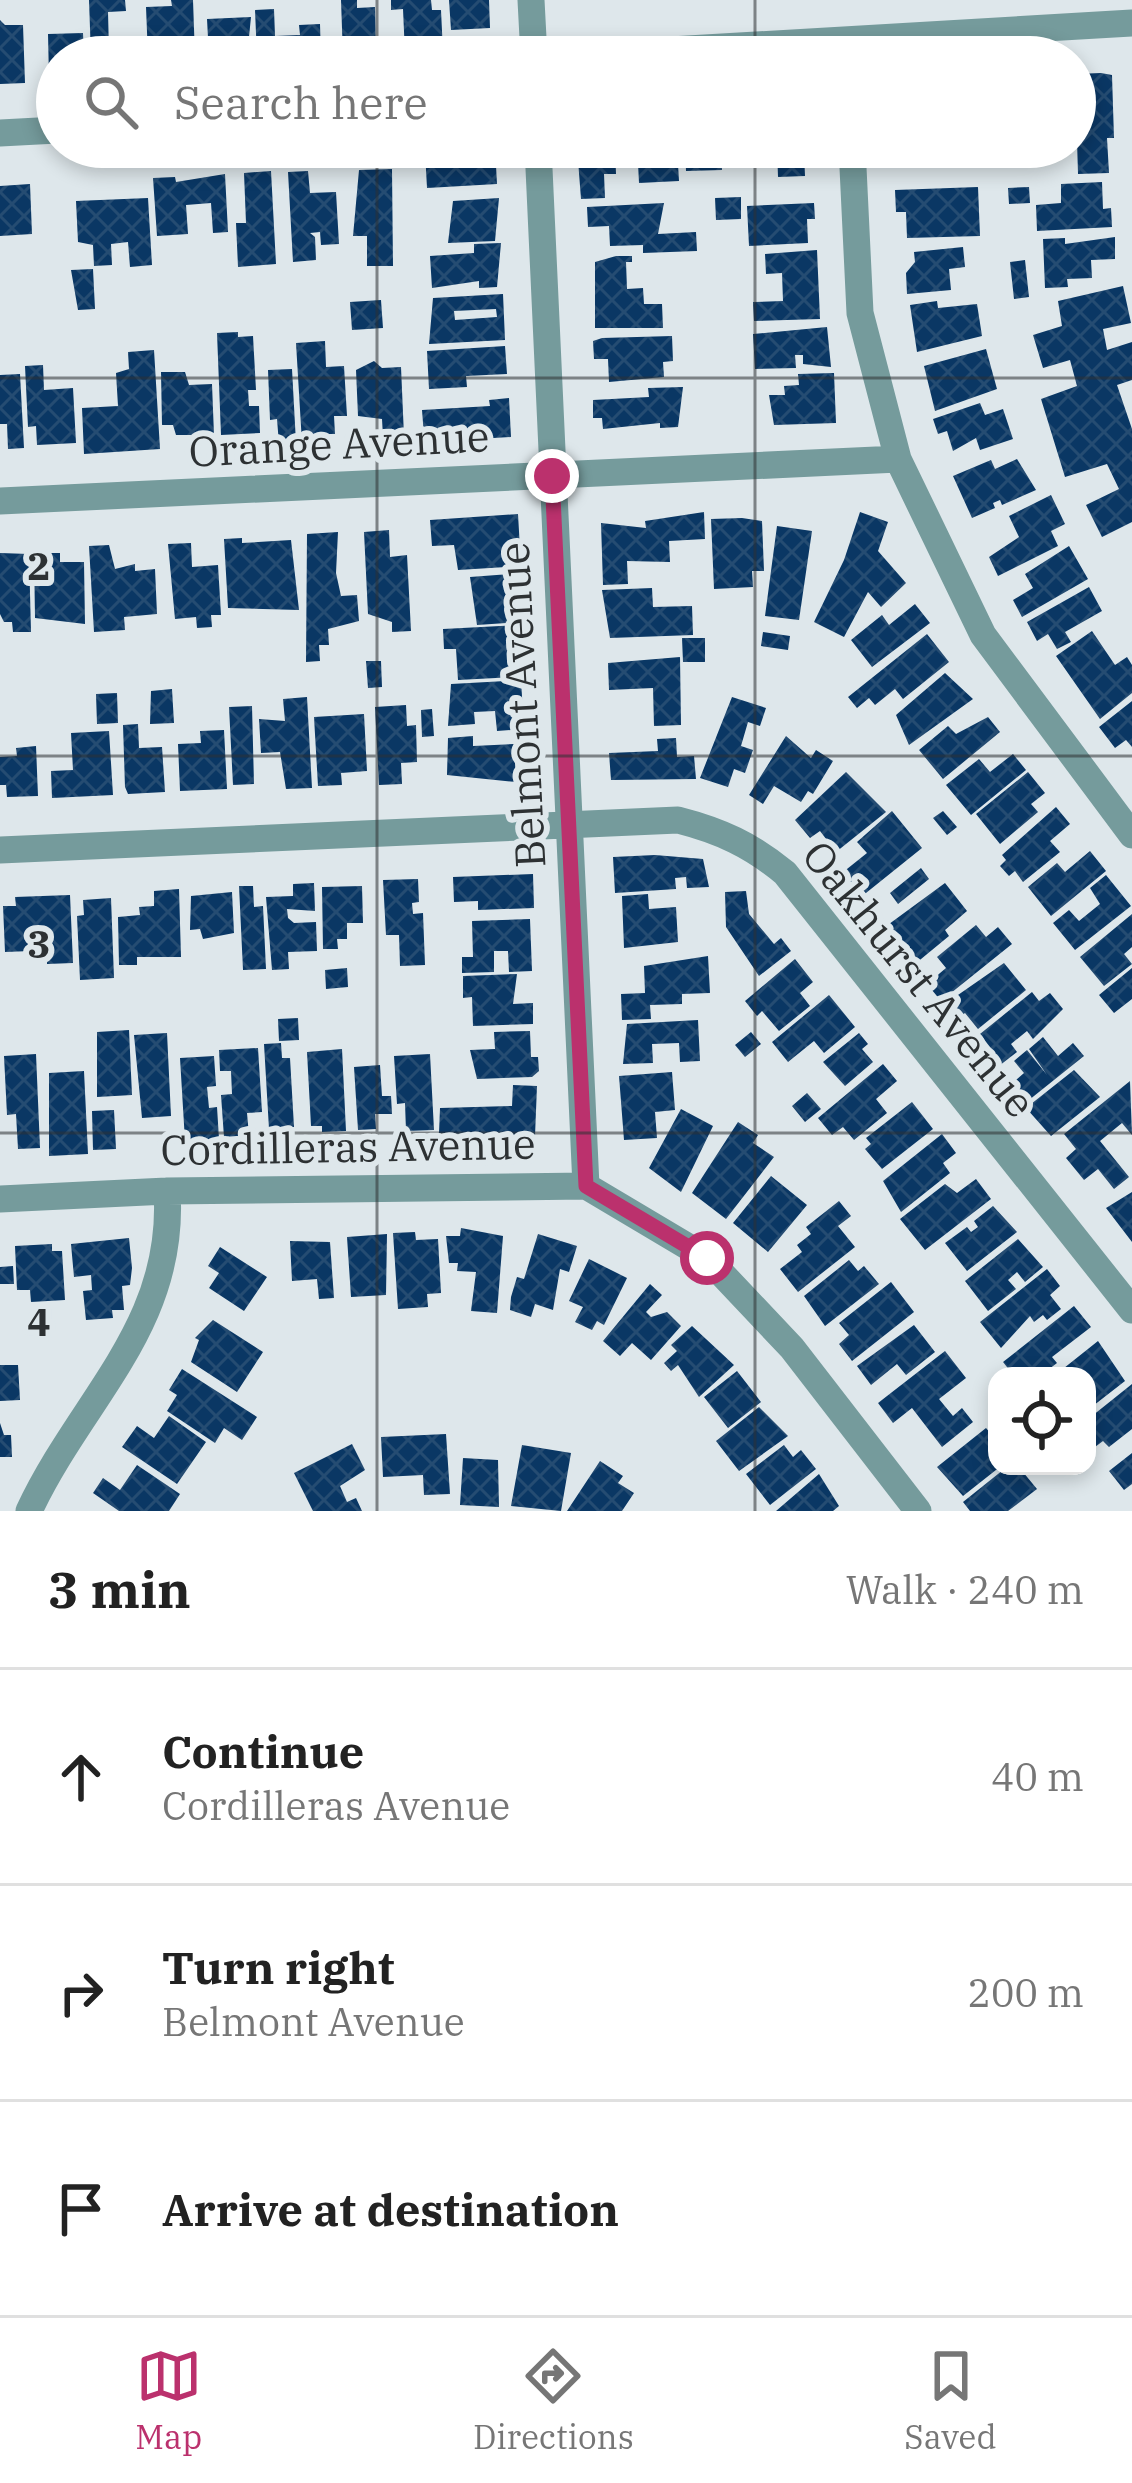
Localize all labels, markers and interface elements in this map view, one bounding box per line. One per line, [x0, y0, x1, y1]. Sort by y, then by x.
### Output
search box [36, 36, 1096, 168]
icon: search [78, 69, 144, 135]
text: Search here [174, 73, 428, 131]
street label: Orange Avenue [187, 408, 491, 479]
route end [525, 449, 579, 503]
text: 2 [27, 540, 51, 591]
street label: Belmont Avenue [486, 541, 557, 869]
street label: Oakhurst Avenue [791, 829, 1048, 1128]
text: 3 [27, 918, 51, 969]
street label: Cordilleras Avenue [160, 1116, 536, 1177]
route start [680, 1231, 734, 1285]
text: 4 [27, 1296, 51, 1347]
map controls [988, 1367, 1096, 1475]
button: locate [988, 1367, 1096, 1475]
text: 3 min [48, 1556, 191, 1622]
text: Walk · 240 m [846, 1564, 1084, 1615]
text: Continue [162, 1722, 364, 1780]
icon: ahead [48, 1744, 114, 1810]
text: 40 m [991, 1751, 1084, 1802]
text: Cordilleras Avenue [162, 1780, 510, 1831]
text: Turn right [162, 1938, 394, 1996]
icon: right [48, 1960, 114, 2026]
text: 200 m [968, 1967, 1084, 2018]
text: Belmont Avenue [162, 1996, 465, 2047]
icon: arrive [48, 2176, 114, 2242]
text: Arrive at destination [162, 2180, 619, 2238]
tab: Map [135, 2343, 202, 2458]
tab: Directions [473, 2343, 634, 2458]
tab: Saved [904, 2343, 997, 2458]

